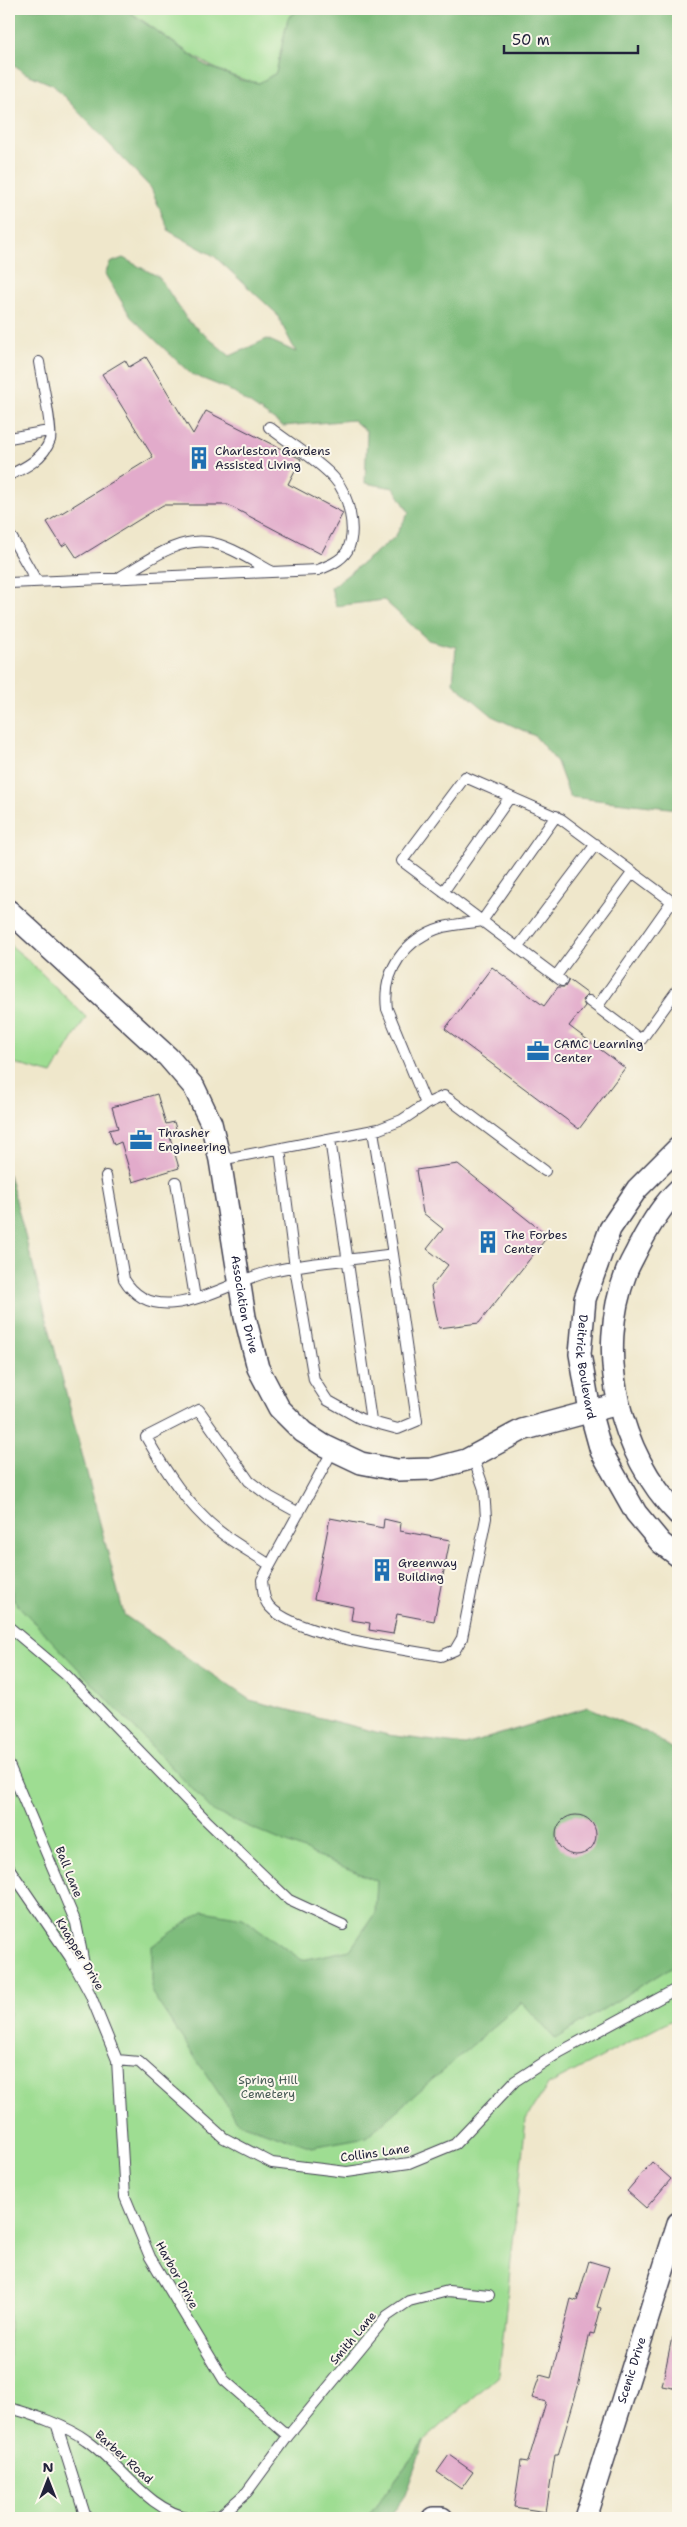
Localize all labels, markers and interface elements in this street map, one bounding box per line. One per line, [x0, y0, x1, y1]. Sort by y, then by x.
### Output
scale bar [504, 22, 638, 54]
text: 50 m [512, 30, 550, 50]
place label: Charleston Gardens Assisted Living [215, 443, 331, 473]
building icon: Charleston Gardens Assisted Living [186, 445, 212, 471]
place label: CAMC Learning Center [554, 1036, 643, 1066]
office icon: CAMC Learning Center [525, 1038, 551, 1064]
place label: Thrasher Engineering [158, 1125, 227, 1155]
office icon: Thrasher Engineering [128, 1127, 154, 1153]
place label: The Forbes Center [504, 1227, 567, 1257]
building icon: The Forbes Center [475, 1229, 501, 1255]
street label: Association Drive [227, 1254, 262, 1356]
street label: Deitrick Boulevard [572, 1314, 600, 1421]
place label: Greenway Building [398, 1555, 457, 1585]
building icon: Greenway Building [369, 1557, 395, 1583]
street label: Ball Lane [52, 1844, 87, 1900]
street label: Knapper Drive [52, 1915, 108, 1993]
park label: Spring Hill Cemetery [238, 2072, 298, 2102]
street label: Collins Lane [339, 2140, 411, 2166]
street label: Harbor Drive [152, 2238, 202, 2312]
street label: Smith Lane [326, 2308, 380, 2368]
street label: Scenic Drive [614, 2335, 650, 2406]
street label: Barber Road [92, 2427, 157, 2488]
north arrow [22, 2454, 72, 2504]
text: N [42, 2458, 54, 2476]

